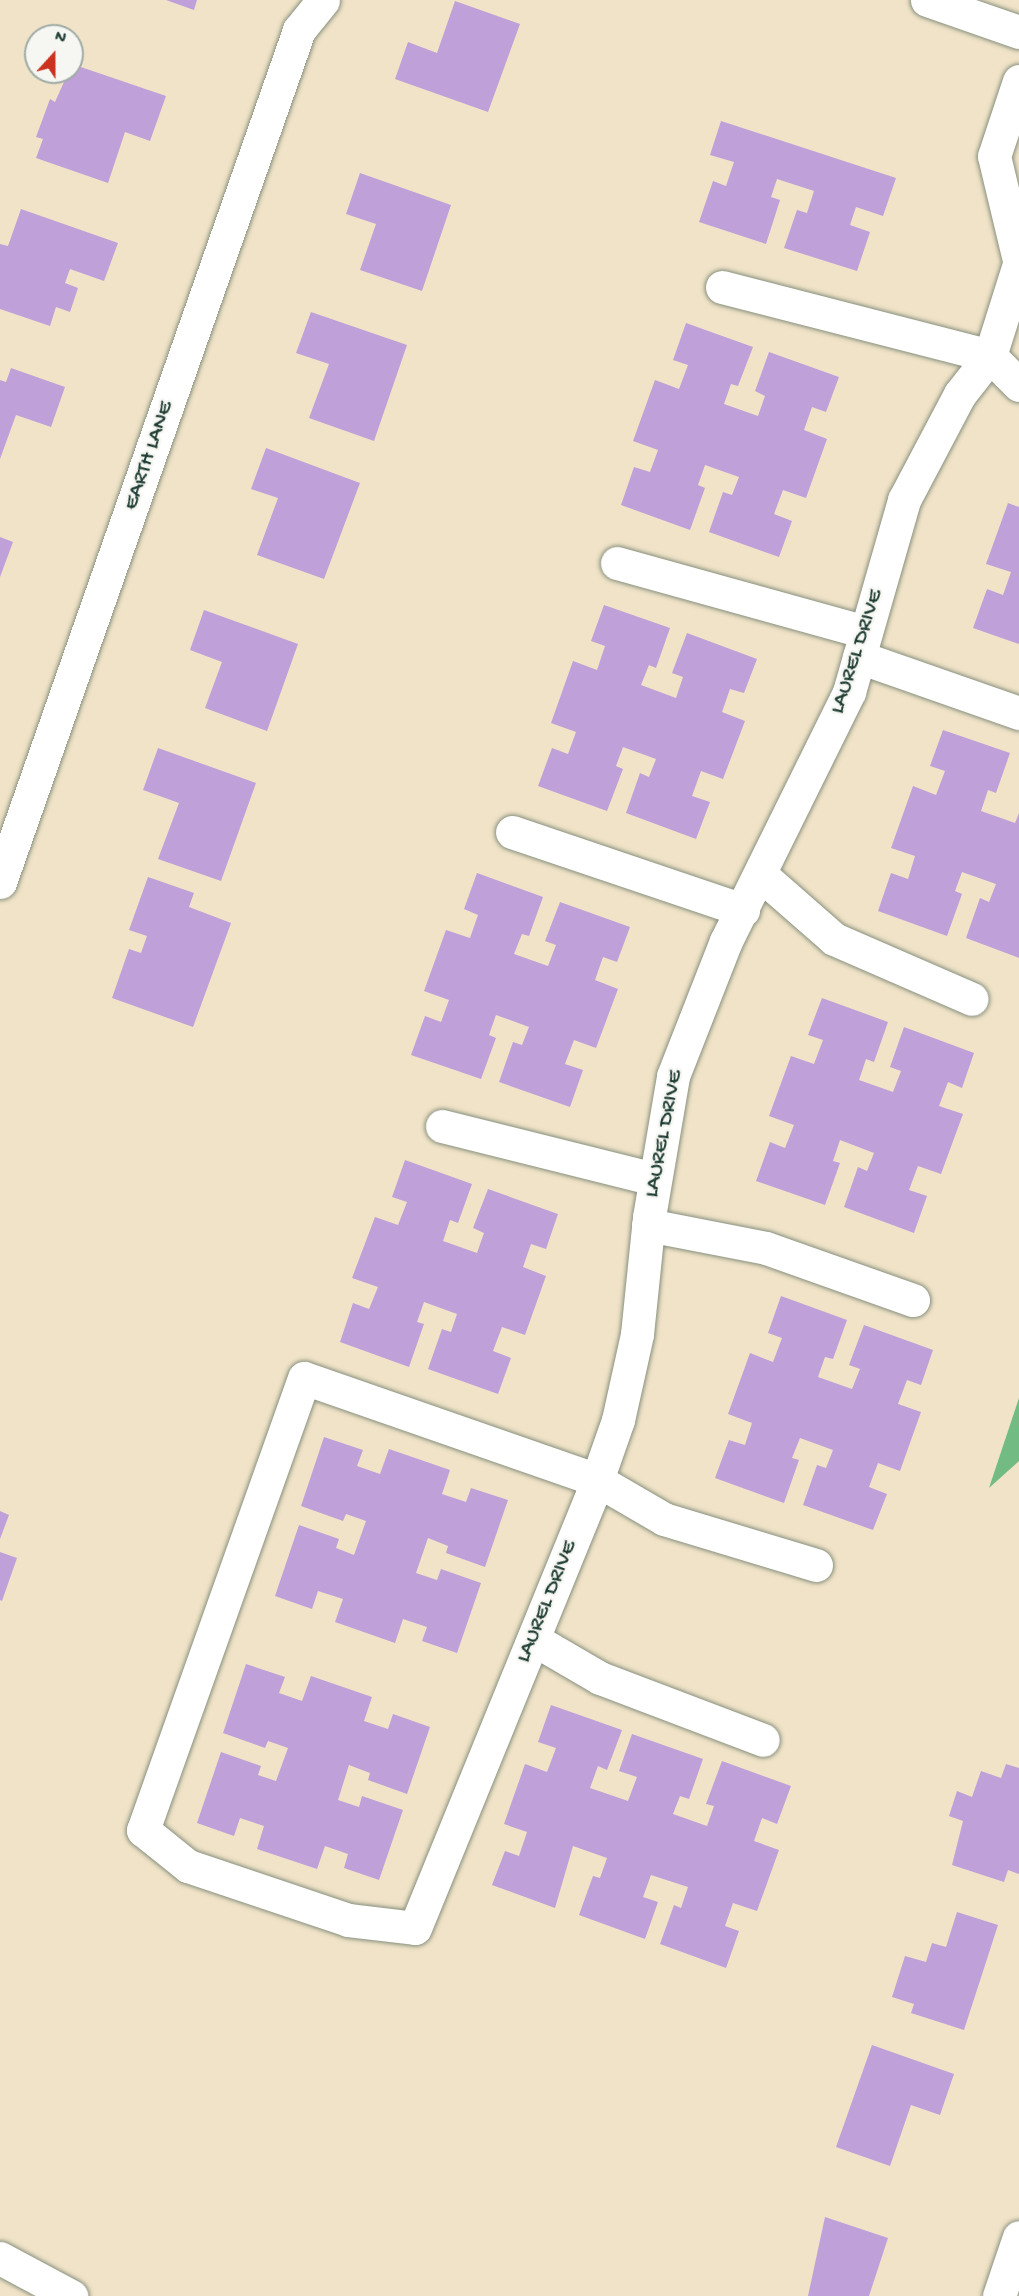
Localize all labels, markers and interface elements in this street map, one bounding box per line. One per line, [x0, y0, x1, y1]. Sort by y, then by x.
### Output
north arrow [24, 24, 84, 84]
text: N [52, 28, 68, 49]
street label: EARTH LANE [119, 398, 181, 514]
street label: LAUREL DRIVE [825, 586, 891, 718]
street label: LAUREL DRIVE [640, 1068, 690, 1200]
street label: LAUREL DRIVE [512, 1537, 584, 1667]

